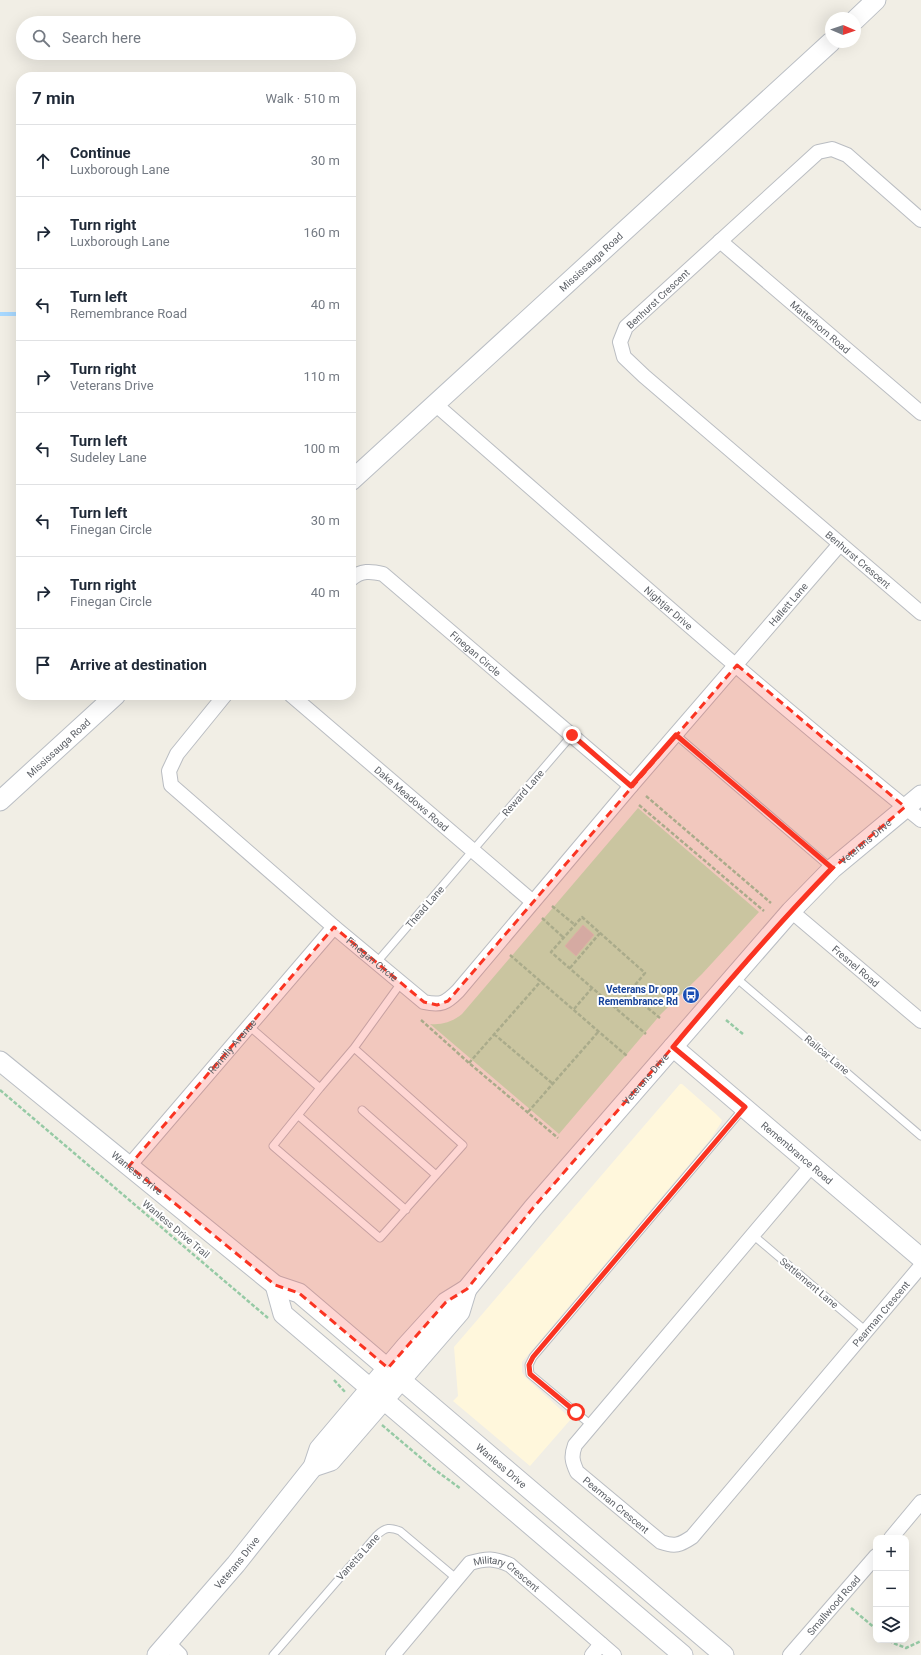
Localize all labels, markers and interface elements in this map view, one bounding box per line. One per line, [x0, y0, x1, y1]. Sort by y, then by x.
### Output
north arrow [825, 12, 861, 48]
search box [16, 16, 356, 60]
icon: search [30, 27, 52, 49]
text: Search here [62, 29, 141, 47]
text: 7 min [32, 88, 75, 108]
text: Walk · 510 m [265, 91, 340, 106]
text: Continue [70, 144, 131, 162]
icon: ahead [32, 150, 54, 172]
text: 30 m [311, 153, 340, 168]
text: Luxborough Lane [70, 162, 170, 177]
text: Turn right [70, 216, 136, 234]
icon: right [32, 222, 54, 244]
text: 160 m [303, 225, 340, 240]
street label: Mississauga Road [557, 230, 625, 293]
text: Luxborough Lane [70, 234, 170, 249]
street label: Benhurst Crescent [624, 267, 692, 331]
text: Turn left [70, 288, 127, 306]
icon: left [32, 294, 54, 316]
text: 40 m [311, 297, 340, 312]
street label: Matterhorn Road [788, 298, 852, 355]
text: Remembrance Road [70, 306, 187, 321]
text: Turn right [70, 360, 136, 378]
icon: right [32, 366, 54, 388]
text: 110 m [303, 369, 340, 384]
text: Veterans Drive [70, 378, 154, 393]
text: Turn left [70, 432, 127, 450]
icon: left [32, 438, 54, 460]
text: 100 m [303, 441, 340, 456]
text: Sudeley Lane [70, 450, 147, 465]
text: Turn left [70, 504, 127, 522]
icon: left [32, 510, 54, 532]
text: 30 m [311, 513, 340, 528]
text: Finegan Circle [70, 522, 152, 537]
street label: Benhurst Crescent [823, 528, 893, 590]
text: Turn right [70, 576, 136, 594]
street label: Hallett Lane [766, 580, 810, 628]
icon: right [32, 582, 54, 604]
street label: Nightjar Drive [642, 584, 695, 632]
text: 40 m [311, 585, 340, 600]
text: Finegan Circle [70, 594, 152, 609]
street label: Finegan Circle [448, 629, 503, 678]
icon: arrive [32, 654, 54, 676]
text: Arrive at destination [70, 656, 207, 674]
street label: Mississauga Road [24, 716, 92, 779]
route end [563, 726, 581, 744]
street label: Dake Meadows Road [373, 764, 451, 833]
street label: Reward Lane [500, 768, 546, 818]
street label: Veterans Drive [837, 817, 893, 866]
street label: Thead Lane [404, 884, 446, 930]
street label: Finegan Circle [345, 934, 400, 983]
street label: Fresnel Road [830, 943, 882, 989]
place label: Veterans Dr opp Remembrance Rd [598, 984, 678, 1007]
bus stop icon: Veterans Dr opp Remembrance Rd [681, 985, 701, 1005]
street label: Romilly Avenue [206, 1017, 258, 1075]
street label: Railcar Lane [803, 1033, 851, 1077]
street label: Veterans Drive [620, 1051, 671, 1107]
street label: Remembrance Road [759, 1119, 835, 1186]
street label: Wanless Drive [109, 1149, 165, 1197]
street label: Wanless Drive Trail [140, 1198, 212, 1260]
street label: Settlement Lane [778, 1255, 840, 1311]
street label: Pearman Crescent [850, 1278, 912, 1348]
route start [567, 1403, 585, 1421]
street label: Wanless Drive [474, 1441, 529, 1490]
street label: Pearman Crescent [581, 1474, 651, 1535]
street label: Vanetta Lane [334, 1532, 382, 1582]
street label: Veterans Drive [212, 1534, 261, 1591]
map controls [873, 1535, 909, 1643]
button: + [873, 1535, 909, 1571]
street label: Military Crescent [472, 1554, 542, 1594]
button: − [873, 1571, 909, 1607]
street label: Smallwood Road [805, 1573, 862, 1637]
button: layers [873, 1607, 909, 1643]

